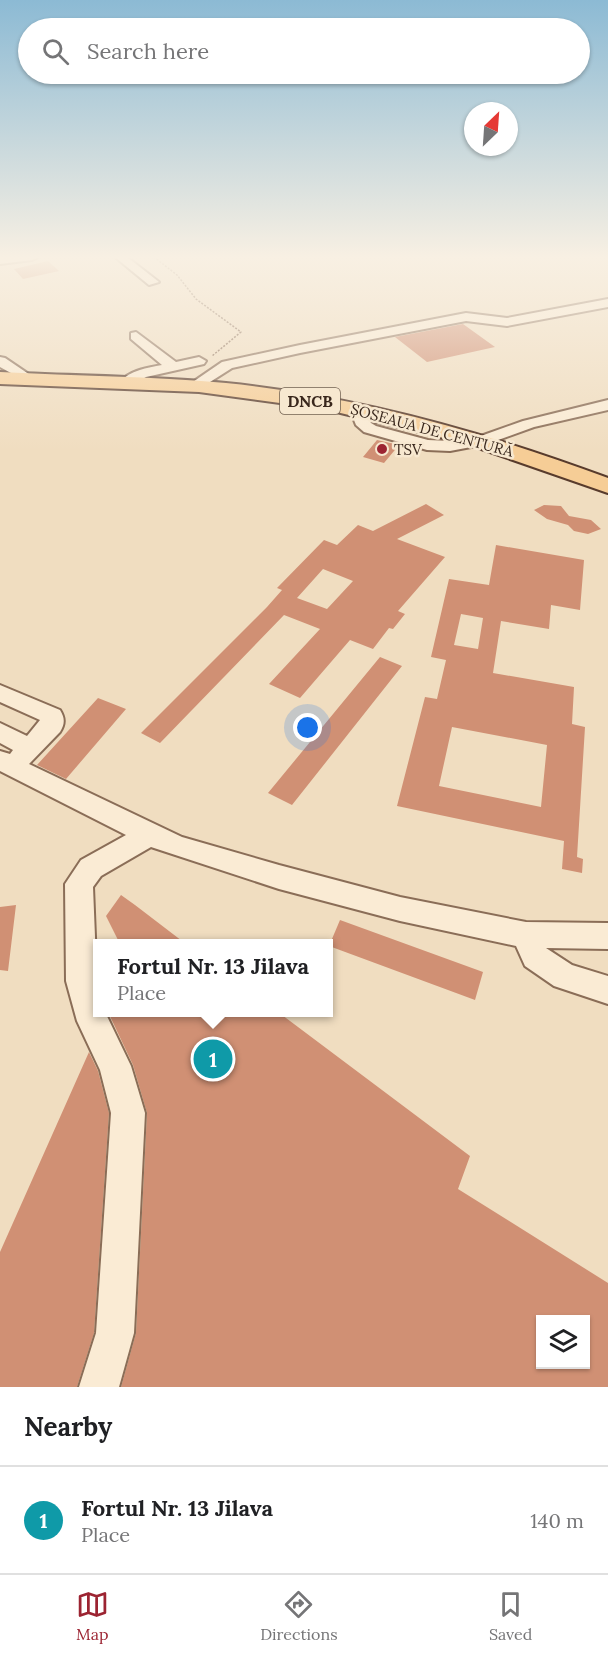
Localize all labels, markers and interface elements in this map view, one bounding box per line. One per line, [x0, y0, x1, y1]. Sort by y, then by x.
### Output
search box [18, 18, 590, 84]
icon: search [39, 35, 72, 68]
text: Search here [87, 37, 209, 65]
north arrow [464, 102, 518, 156]
road number: DNCB [280, 388, 340, 414]
street label: ȘOSEAUA DE CENTURĂ [349, 399, 516, 461]
place label: TSV [394, 440, 423, 459]
marker: TSV [375, 442, 389, 456]
your location [293, 713, 322, 742]
popup [93, 939, 333, 1017]
text: Fortul Nr. 13 Jilava [117, 952, 309, 980]
text: Place [117, 980, 166, 1005]
pin: 1 [194, 1036, 232, 1082]
map controls [536, 1315, 590, 1369]
button: layers [536, 1315, 590, 1369]
text: Nearby [24, 1410, 112, 1443]
text: Fortul Nr. 13 Jilava [81, 1494, 273, 1522]
text: 1 [39, 1508, 48, 1533]
text: 140 m [530, 1508, 584, 1533]
text: Place [81, 1522, 130, 1547]
tab: Map [76, 1588, 109, 1644]
tab: Directions [260, 1588, 338, 1644]
tab: Saved [489, 1588, 532, 1644]

